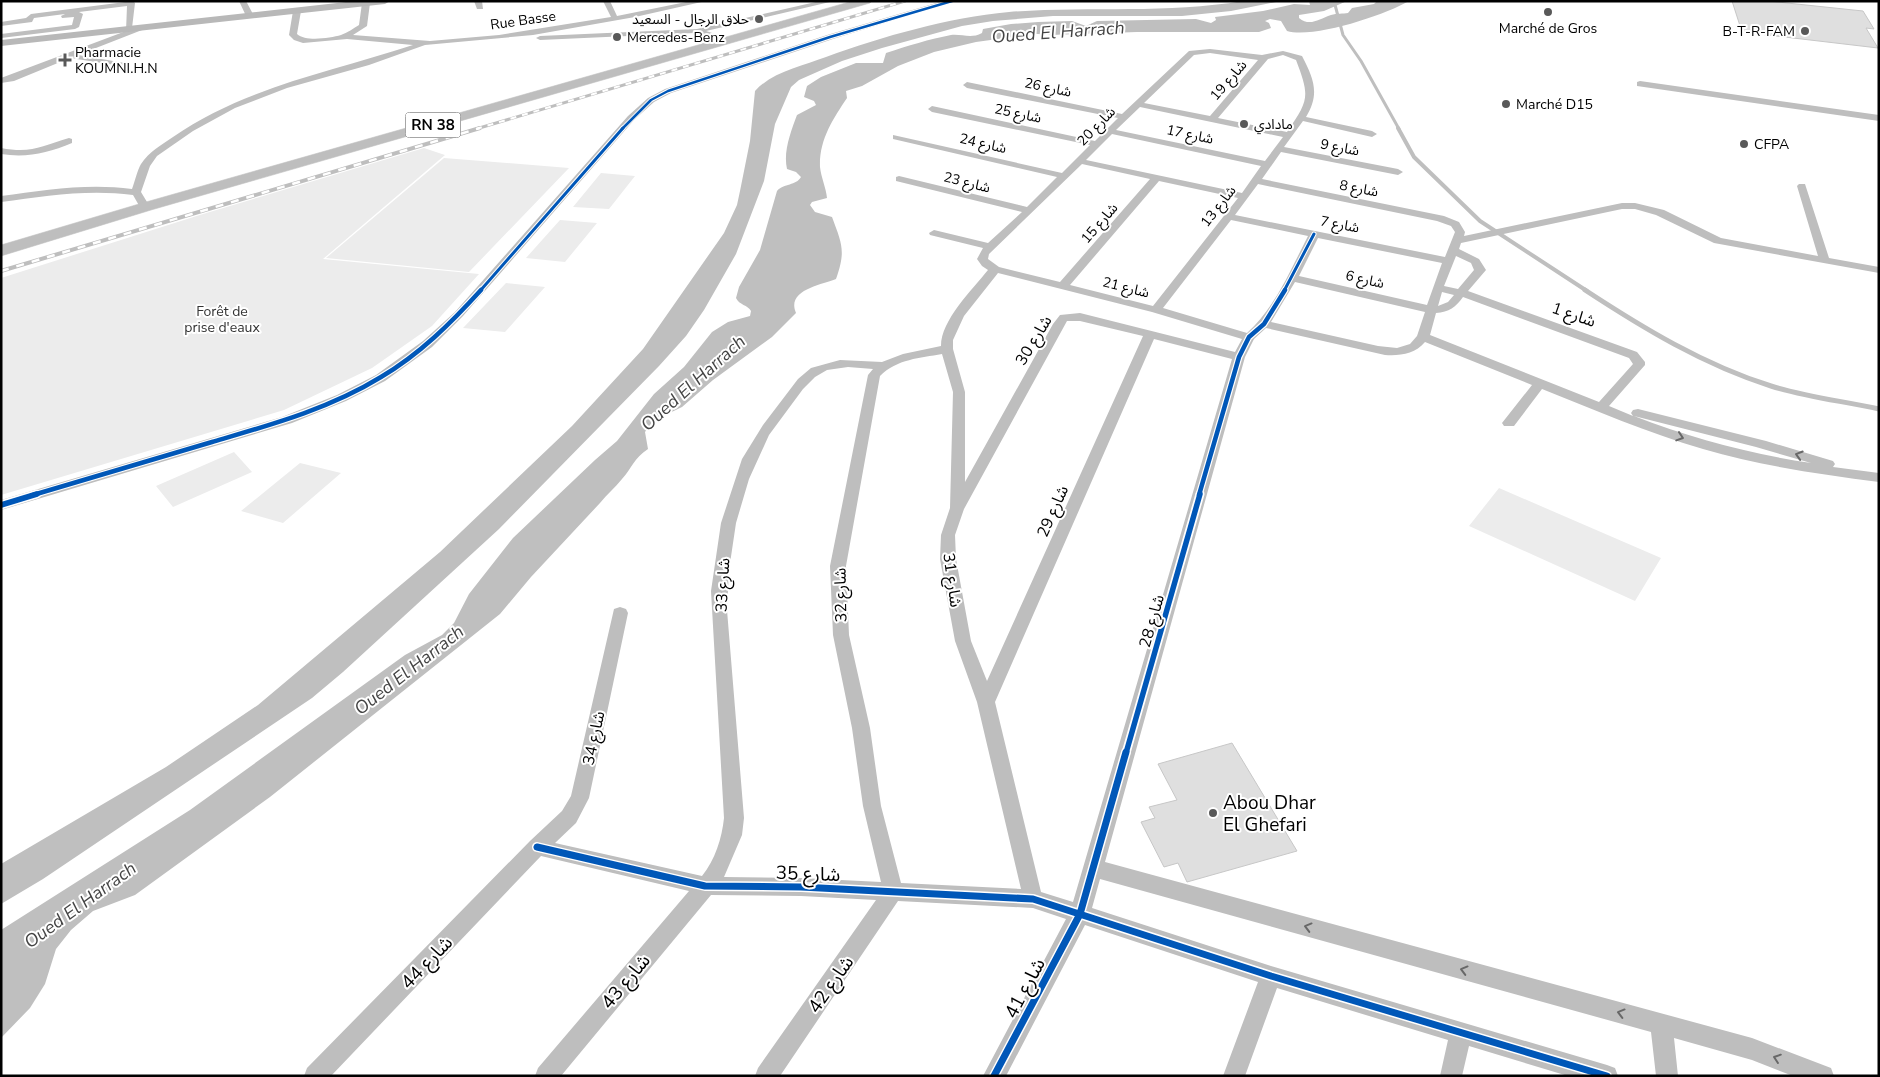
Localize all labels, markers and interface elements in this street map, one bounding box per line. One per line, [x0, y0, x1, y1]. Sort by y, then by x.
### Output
street label: Rue Basse [489, 6, 557, 35]
marker: Marché de Gros [1542, 6, 1554, 18]
place label: حلاق الرجال - السعيد [632, 10, 749, 29]
marker: حلاق الرجال - السعيد [753, 13, 765, 25]
water label: Oued El Harrach [991, 15, 1125, 49]
place label: Marché de Gros [1499, 19, 1598, 38]
place label: B-T-R-FAM [1722, 22, 1795, 41]
marker: B-T-R-FAM [1799, 25, 1811, 37]
place label: Mercedes-Benz [627, 28, 725, 47]
marker: Mercedes-Benz [611, 31, 623, 43]
place label: Pharmacie KOUMNI.H.N [75, 43, 158, 78]
marker: Pharmacie KOUMNI.H.N [59, 54, 71, 66]
street label: شارع 19 [1206, 56, 1252, 105]
street label: شارع 26 [1022, 73, 1073, 103]
place label: Marché D15 [1516, 95, 1593, 114]
marker: Marché D15 [1500, 98, 1512, 110]
street label: شارع 25 [992, 99, 1043, 129]
street label: شارع 20 [1073, 103, 1120, 151]
road number: RN 38 [406, 112, 460, 138]
place label: مادادي [1254, 115, 1293, 135]
marker: مادادي [1238, 118, 1250, 130]
street label: شارع 17 [1164, 120, 1215, 150]
street label: شارع 24 [957, 129, 1008, 159]
street label: شارع 9 [1319, 134, 1361, 162]
place label: CFPA [1754, 135, 1789, 154]
marker: CFPA [1738, 138, 1750, 150]
street label: شارع 23 [941, 167, 992, 198]
street label: شارع 8 [1338, 175, 1380, 203]
street label: شارع 13 [1196, 182, 1241, 232]
street label: شارع 15 [1077, 199, 1123, 248]
street label: شارع 7 [1319, 211, 1361, 239]
street label: شارع 6 [1343, 266, 1386, 294]
street label: شارع 21 [1100, 272, 1151, 303]
street label: شارع 1 [1549, 297, 1598, 334]
park label: Forêt de prise d'eaux [184, 302, 260, 337]
street label: شارع 30 [1010, 311, 1058, 370]
water label: Oued El Harrach [635, 330, 751, 436]
one-way arrow [1675, 431, 1683, 441]
one-way arrow [1795, 450, 1803, 460]
street label: شارع 29 [1032, 482, 1075, 541]
street label: شارع 31 [936, 552, 967, 609]
street label: شارع 33 [711, 557, 736, 613]
street label: شارع 32 [830, 568, 853, 622]
street label: شارع 28 [1134, 592, 1171, 651]
water label: Oued El Harrach [349, 620, 469, 720]
street label: شارع 34 [578, 709, 611, 767]
place label: Abou Dhar El Ghefari [1223, 790, 1316, 838]
marker: Abou Dhar El Ghefari [1207, 807, 1219, 819]
water label: Oued El Harrach [19, 856, 141, 954]
street label: شارع 35 [775, 860, 841, 888]
one-way arrow [1304, 923, 1312, 933]
street label: شارع 44 [395, 930, 459, 995]
street label: شارع 43 [595, 948, 657, 1015]
street label: شارع 42 [802, 951, 860, 1019]
street label: شارع 41 [998, 954, 1052, 1023]
one-way arrow [1461, 966, 1469, 976]
one-way arrow [1617, 1009, 1626, 1019]
one-way arrow [1773, 1054, 1782, 1064]

